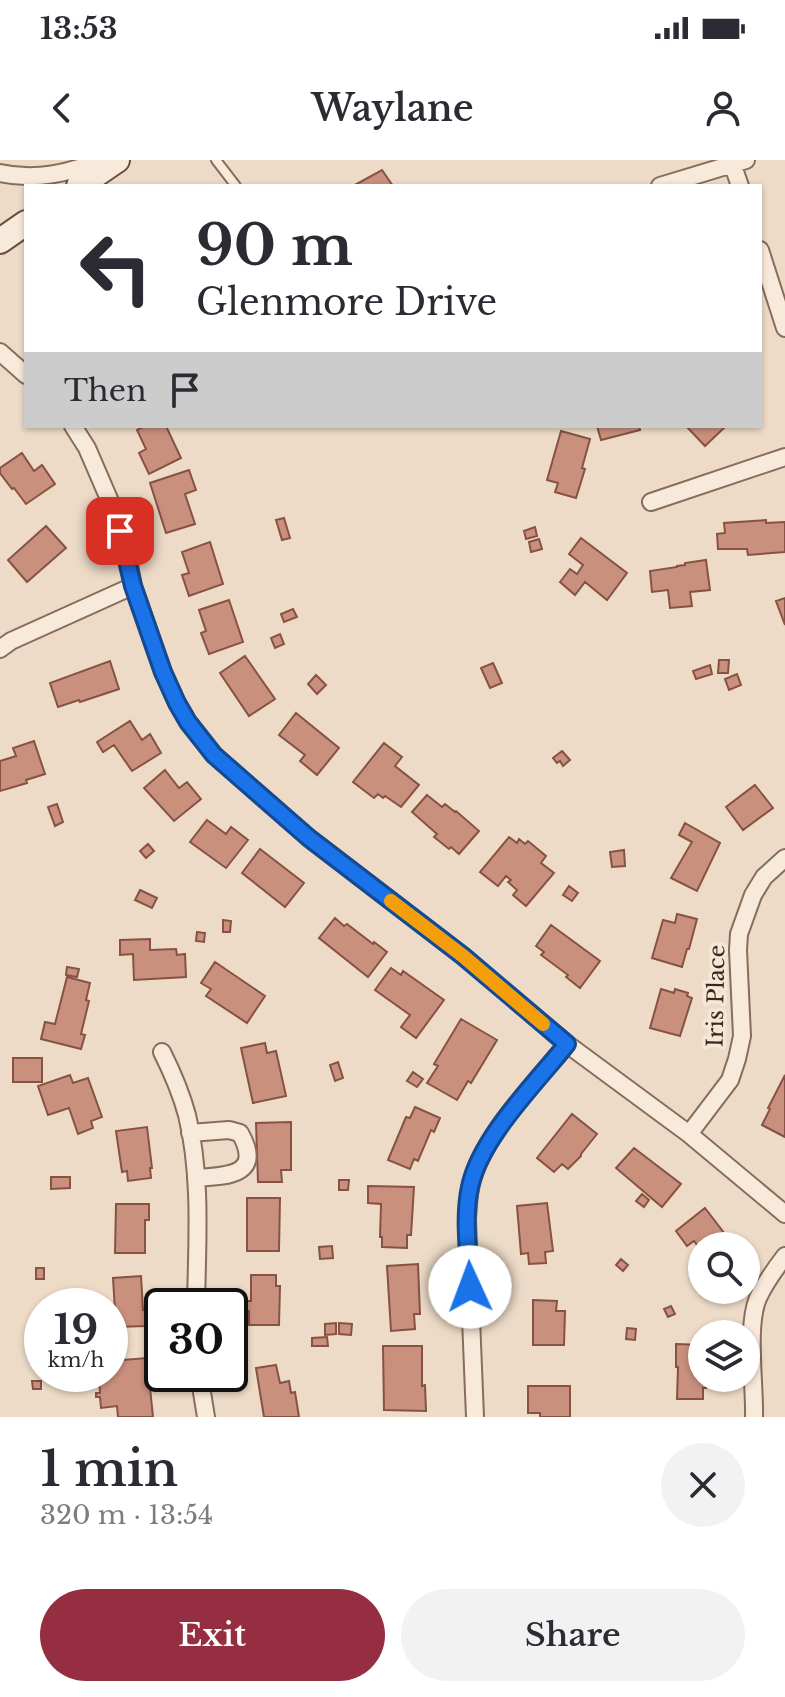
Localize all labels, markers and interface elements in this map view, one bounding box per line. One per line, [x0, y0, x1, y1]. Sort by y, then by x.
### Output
text: 13:53 [40, 10, 118, 47]
icon: back [40, 86, 84, 130]
text: Waylane [311, 86, 474, 131]
icon: person [701, 86, 745, 130]
text: 90 m [196, 211, 353, 280]
icon: left [64, 216, 168, 320]
text: Glenmore Drive [196, 280, 497, 325]
icon: arrive [163, 368, 207, 412]
text: Then [64, 372, 147, 409]
pin [86, 497, 154, 565]
icon: arrive [98, 509, 142, 553]
street label: Iris Place [702, 945, 730, 1047]
map controls [688, 1232, 760, 1392]
button: search [688, 1232, 760, 1304]
position arrow [428, 1245, 512, 1329]
speed limit sign: 30 [144, 1288, 248, 1392]
text: 19 [54, 1305, 98, 1355]
button: layers [688, 1320, 760, 1392]
text: km/h [48, 1348, 104, 1372]
text: 1 min [40, 1439, 178, 1499]
button: close [661, 1443, 745, 1527]
text: 320 m · 13:54 [40, 1499, 213, 1531]
button: Exit [40, 1589, 385, 1681]
button: Share [401, 1589, 745, 1681]

